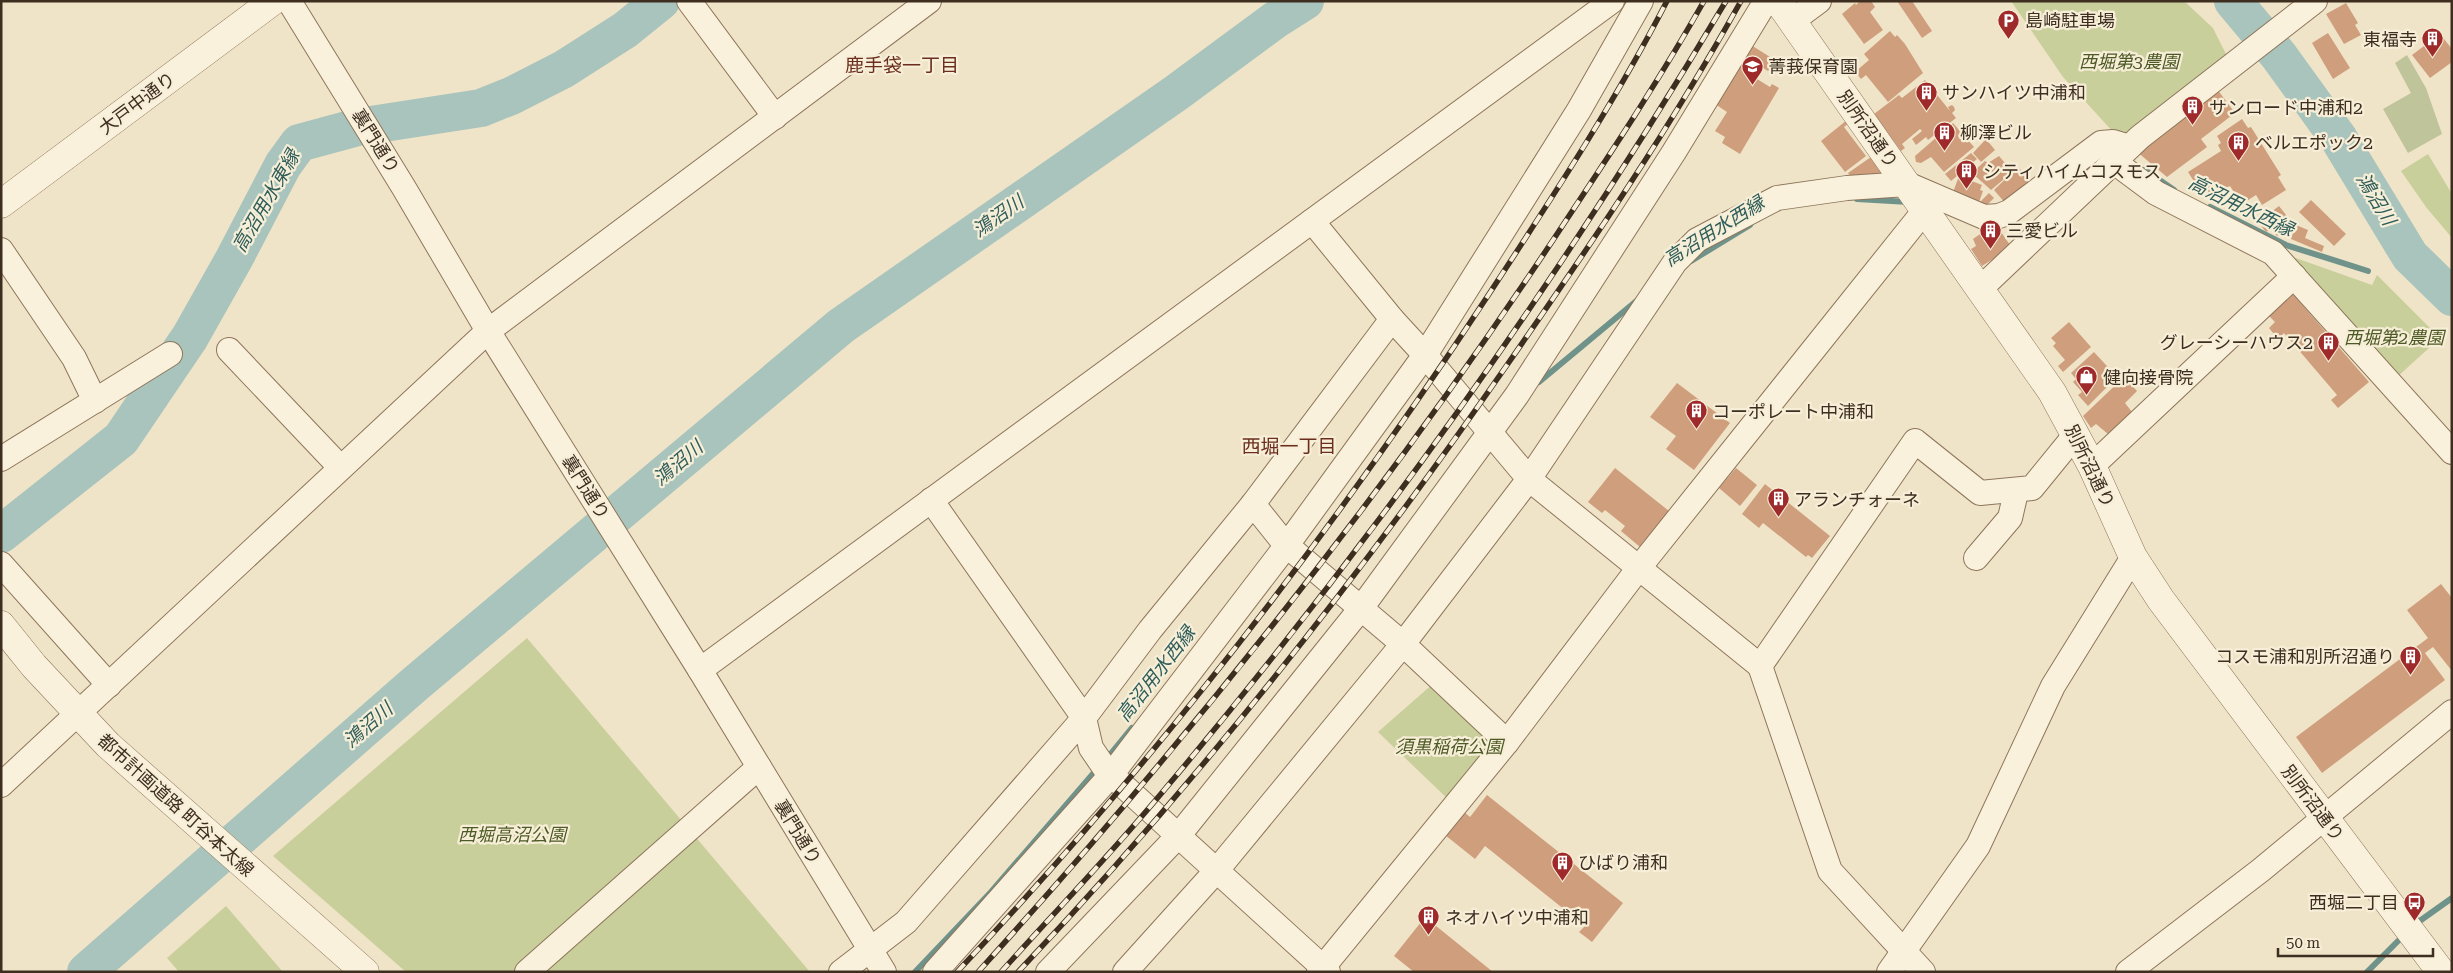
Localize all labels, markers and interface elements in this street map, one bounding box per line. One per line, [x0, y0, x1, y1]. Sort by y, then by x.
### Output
parking icon: 島崎駐車場 [1997, 8, 2021, 39]
place label: 島崎駐車場 [2025, 10, 2115, 31]
building icon: 東福寺 [2421, 27, 2445, 58]
place label: 東福寺 [2363, 29, 2417, 50]
park label: 西堀第3農園 [2079, 51, 2182, 72]
district label: 鹿手袋一丁目 [845, 54, 959, 77]
school or university icon: 菁莪保育園 [1740, 54, 1764, 85]
place label: 菁莪保育園 [1768, 56, 1858, 77]
street label: 大戸中通り [95, 68, 179, 138]
building icon: サンハイツ中浦和 [1914, 80, 1938, 111]
place label: サンハイツ中浦和 [1942, 82, 2086, 103]
street label: 別所沼通り [1834, 86, 1902, 172]
building icon: サンロード中浦和2 [2181, 95, 2205, 126]
place label: サンロード中浦和2 [2209, 97, 2363, 118]
street label: 裏門通り [348, 105, 404, 177]
building icon: 柳澤ビル [1932, 120, 1956, 151]
place label: 柳澤ビル [1960, 122, 2032, 143]
building icon: ベルエポック2 [2227, 130, 2251, 161]
place label: ベルエポック2 [2255, 132, 2373, 153]
water label: 高沼用水東縁 [228, 144, 305, 256]
building icon: シティハイムコスモス [1955, 159, 1979, 190]
place label: シティハイムコスモス [1983, 161, 2161, 182]
water label: 鴻沼川 [2351, 169, 2402, 231]
water label: 高沼用水西縁 [2185, 171, 2299, 242]
water label: 鴻沼川 [968, 189, 1030, 242]
water label: 高沼用水西縁 [1660, 190, 1770, 271]
building icon: 三愛ビル [1978, 218, 2002, 249]
place label: 三愛ビル [2006, 220, 2078, 241]
park label: 西堀第2農園 [2344, 327, 2447, 348]
building icon: グレーシーハウス2 [2317, 330, 2341, 361]
place label: グレーシーハウス2 [2160, 332, 2313, 353]
shop icon: 健向接骨院 [2075, 365, 2099, 396]
place label: 健向接骨院 [2103, 367, 2193, 388]
building icon: コーポレート中浦和 [1684, 399, 1708, 430]
place label: コーポレート中浦和 [1712, 401, 1874, 422]
street label: 別所沼通り [2061, 421, 2119, 511]
water label: 鴻沼川 [649, 435, 709, 490]
district label: 西堀一丁目 [1241, 435, 1337, 458]
street label: 裏門通り [558, 451, 614, 523]
building icon: アランチォーネ [1766, 487, 1790, 518]
place label: アランチォーネ [1794, 489, 1920, 510]
water label: 高沼用水西縁 [1112, 620, 1201, 726]
building icon: コスモ浦和別所沼通り [2399, 644, 2423, 675]
place label: コスモ浦和別所沼通り [2215, 646, 2395, 667]
water label: 鴻沼川 [339, 696, 399, 752]
street label: 都市計画道路 町谷本太線 [94, 729, 258, 881]
park label: 須黒稲荷公園 [1395, 736, 1506, 757]
street label: 別所沼通り [2278, 761, 2348, 845]
street label: 裏門通り [770, 796, 826, 868]
park label: 西堀高沼公園 [458, 824, 569, 845]
building icon: ひばり浦和 [1550, 850, 1574, 881]
place label: ひばり浦和 [1578, 852, 1668, 873]
bus stop icon: 西堀二丁目 [2403, 890, 2427, 921]
place label: 西堀二丁目 [2309, 892, 2399, 913]
building icon: ネオハイツ中浦和 [1417, 905, 1441, 936]
place label: ネオハイツ中浦和 [1445, 907, 1589, 928]
scale bar [2278, 926, 2433, 958]
text: 50 m [2286, 934, 2321, 952]

